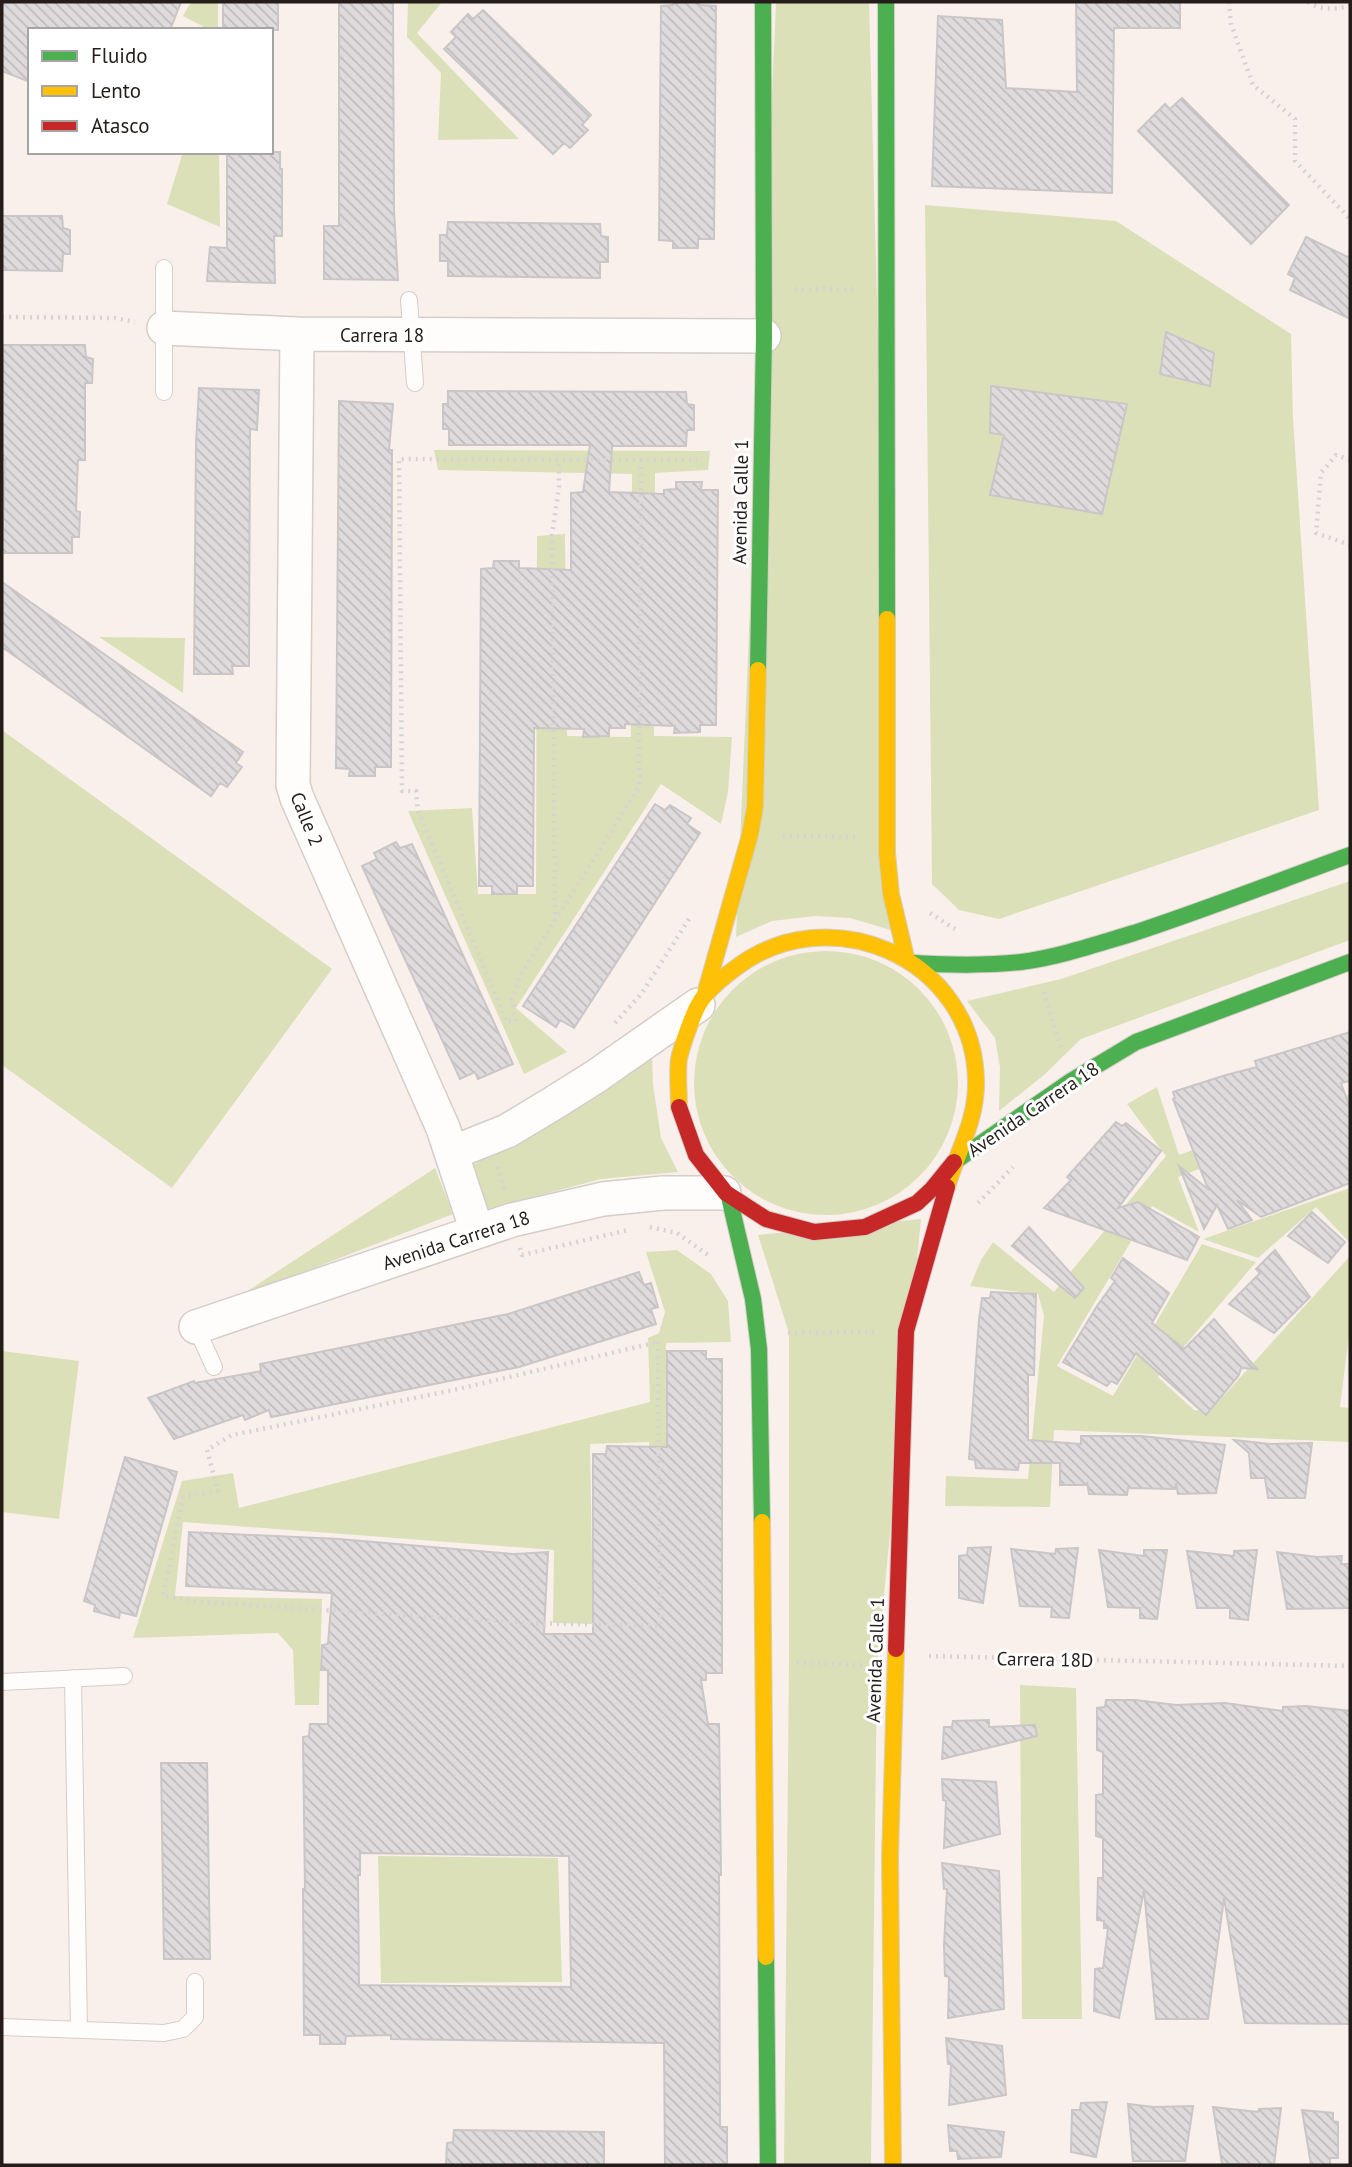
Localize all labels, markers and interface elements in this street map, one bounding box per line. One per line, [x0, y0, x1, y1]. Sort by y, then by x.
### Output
legend [28, 28, 273, 154]
text: Fluido [91, 42, 148, 69]
text: Lento [91, 77, 141, 104]
text: Atasco [91, 112, 150, 139]
street label: Carrera 18 [340, 323, 424, 347]
street label: Avenida Calle 1 [727, 439, 753, 565]
street label: Calle 2 [285, 788, 329, 850]
street label: Avenida Carrera 18 [963, 1056, 1103, 1162]
street label: Avenida Carrera 18 [379, 1205, 533, 1275]
street label: Avenida Calle 1 [861, 1597, 889, 1723]
street label: Carrera 18D [996, 1646, 1094, 1672]

